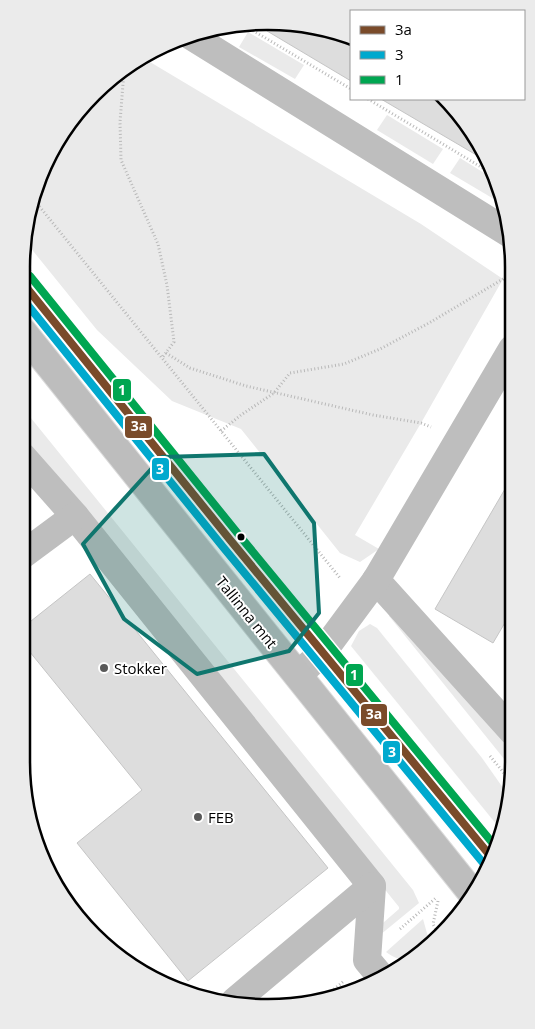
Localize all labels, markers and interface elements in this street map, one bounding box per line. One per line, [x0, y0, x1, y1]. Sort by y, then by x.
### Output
legend [350, 10, 525, 100]
text: 3a [395, 19, 412, 39]
text: 3 [395, 44, 404, 64]
text: 1 [395, 69, 404, 89]
line badge: 1 [112, 378, 132, 402]
text: 1 [118, 380, 126, 399]
line badge: 3a [124, 415, 153, 439]
text: 3a [131, 416, 147, 435]
line badge: 3 [151, 457, 170, 481]
text: 3 [156, 459, 164, 478]
unlabelled marker [236, 532, 246, 542]
street label: Tallinna mnt [212, 572, 282, 652]
place label: Stokker [114, 658, 167, 678]
marker: Stokker [98, 662, 110, 674]
line badge: 1 [345, 663, 364, 687]
text: 1 [350, 665, 358, 684]
line badge: 3a [360, 703, 388, 727]
text: 3a [366, 704, 382, 723]
line badge: 3 [382, 740, 401, 764]
text: 3 [388, 742, 396, 761]
place label: FEB [208, 807, 234, 827]
marker: FEB [192, 811, 204, 823]

